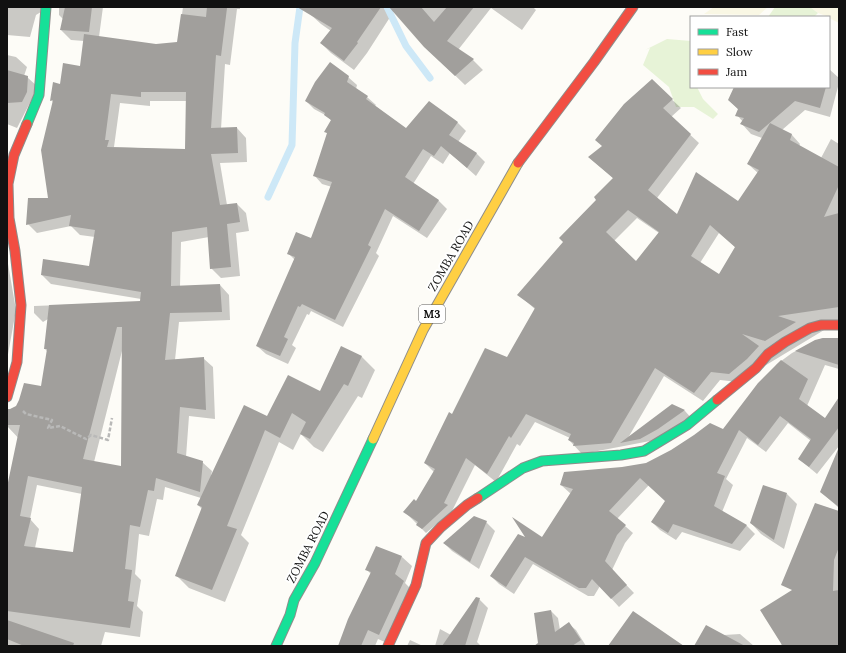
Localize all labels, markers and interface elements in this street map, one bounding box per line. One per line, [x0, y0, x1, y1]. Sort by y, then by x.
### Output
legend [690, 16, 830, 88]
text: Fast [726, 24, 749, 39]
text: Slow [726, 44, 753, 59]
text: Jam [725, 64, 747, 79]
street label: ZOMBA ROAD [424, 218, 477, 294]
road number: M3 [419, 305, 445, 323]
street label: ZOMBA ROAD [283, 508, 332, 585]

